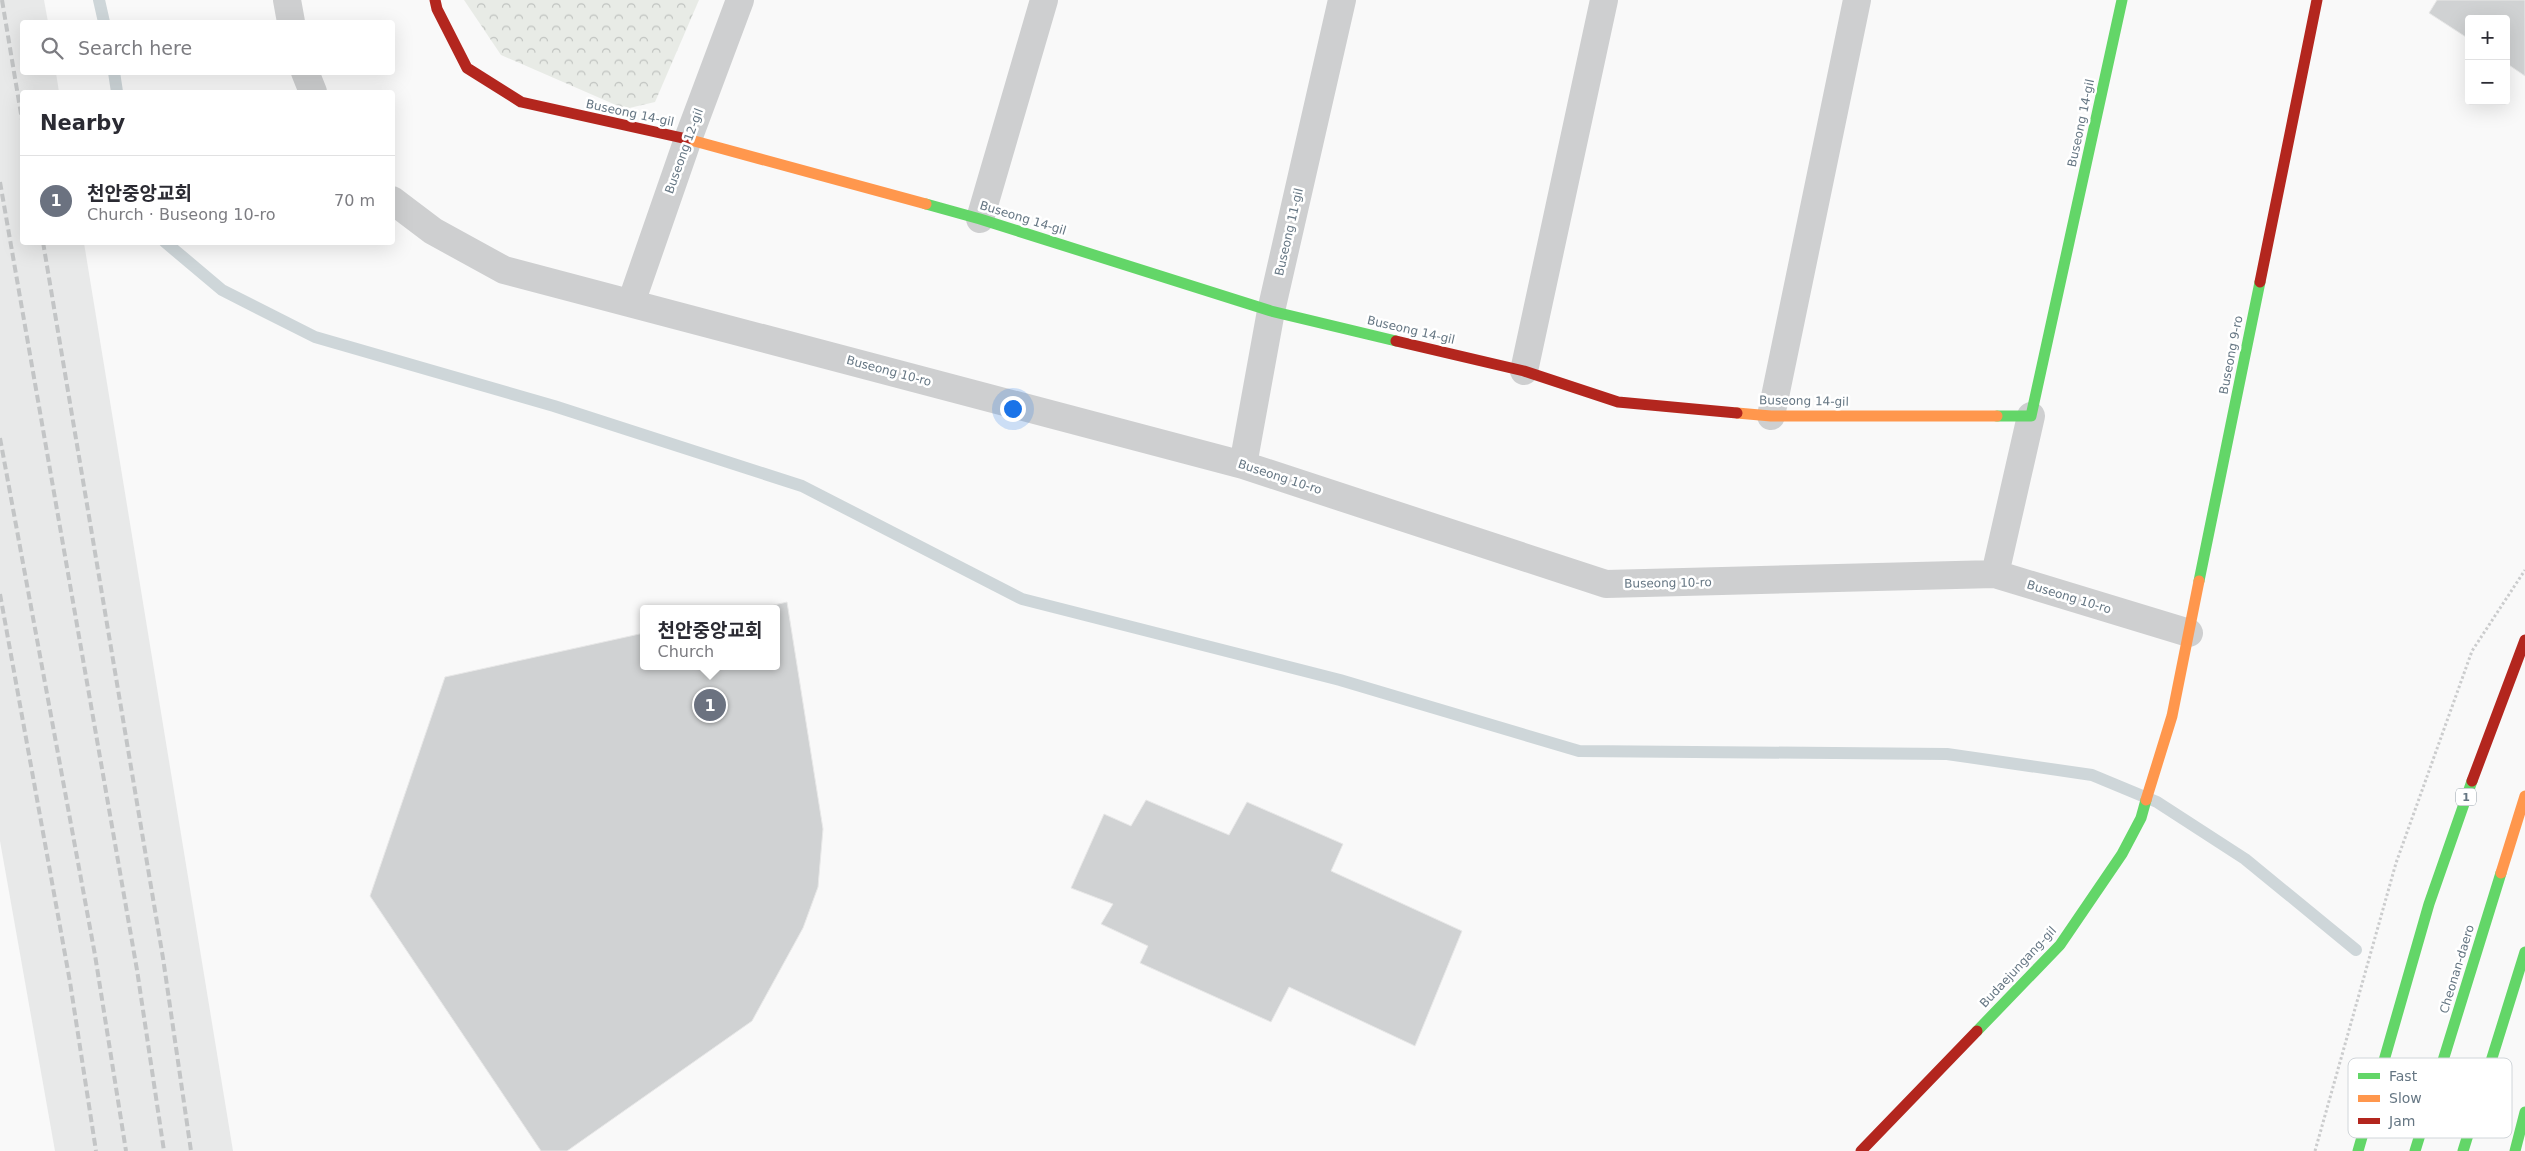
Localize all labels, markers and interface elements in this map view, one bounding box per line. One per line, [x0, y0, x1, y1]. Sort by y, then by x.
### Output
map controls [2465, 15, 2510, 105]
button: + [2465, 15, 2510, 60]
search box [20, 20, 395, 75]
icon: search [38, 34, 66, 62]
text: Search here [78, 37, 192, 59]
button: − [2465, 60, 2510, 105]
street label: Buseong 14-gil [2065, 78, 2097, 168]
street label: Buseong 14-gil [585, 97, 675, 129]
street label: Buseong 12-gil [662, 106, 706, 196]
text: Nearby [40, 111, 125, 135]
text: 천안중앙교회 [87, 182, 192, 204]
street label: Buseong 11-gil [1272, 187, 1306, 277]
text: 1 [50, 191, 62, 210]
text: 70 m [334, 191, 375, 210]
street label: Buseong 14-gil [978, 198, 1068, 238]
text: Church · Buseong 10-ro [87, 205, 276, 224]
street label: Buseong 14-gil [1366, 313, 1456, 347]
street label: Buseong 9-ro [2217, 314, 2245, 396]
street label: Buseong 10-ro [845, 353, 933, 389]
street label: Buseong 14-gil [1759, 393, 1849, 409]
your location [1000, 396, 1026, 422]
street label: Buseong 10-ro [1236, 457, 1324, 497]
street label: Buseong 10-ro [1624, 575, 1712, 591]
street label: Buseong 10-ro [2025, 578, 2113, 616]
popup [640, 605, 780, 670]
text: 천안중앙교회 [658, 619, 762, 641]
text: Church [658, 642, 714, 661]
pin: 1 [694, 686, 726, 724]
road number: 1 [2456, 789, 2476, 806]
street label: Cheonan-daero [2437, 923, 2477, 1015]
street label: Budaejungang-gil [1977, 924, 2059, 1010]
legend [2348, 1058, 2512, 1138]
text: Fast [2389, 1068, 2418, 1084]
text: Slow [2389, 1090, 2422, 1106]
text: Jam [2388, 1113, 2415, 1129]

